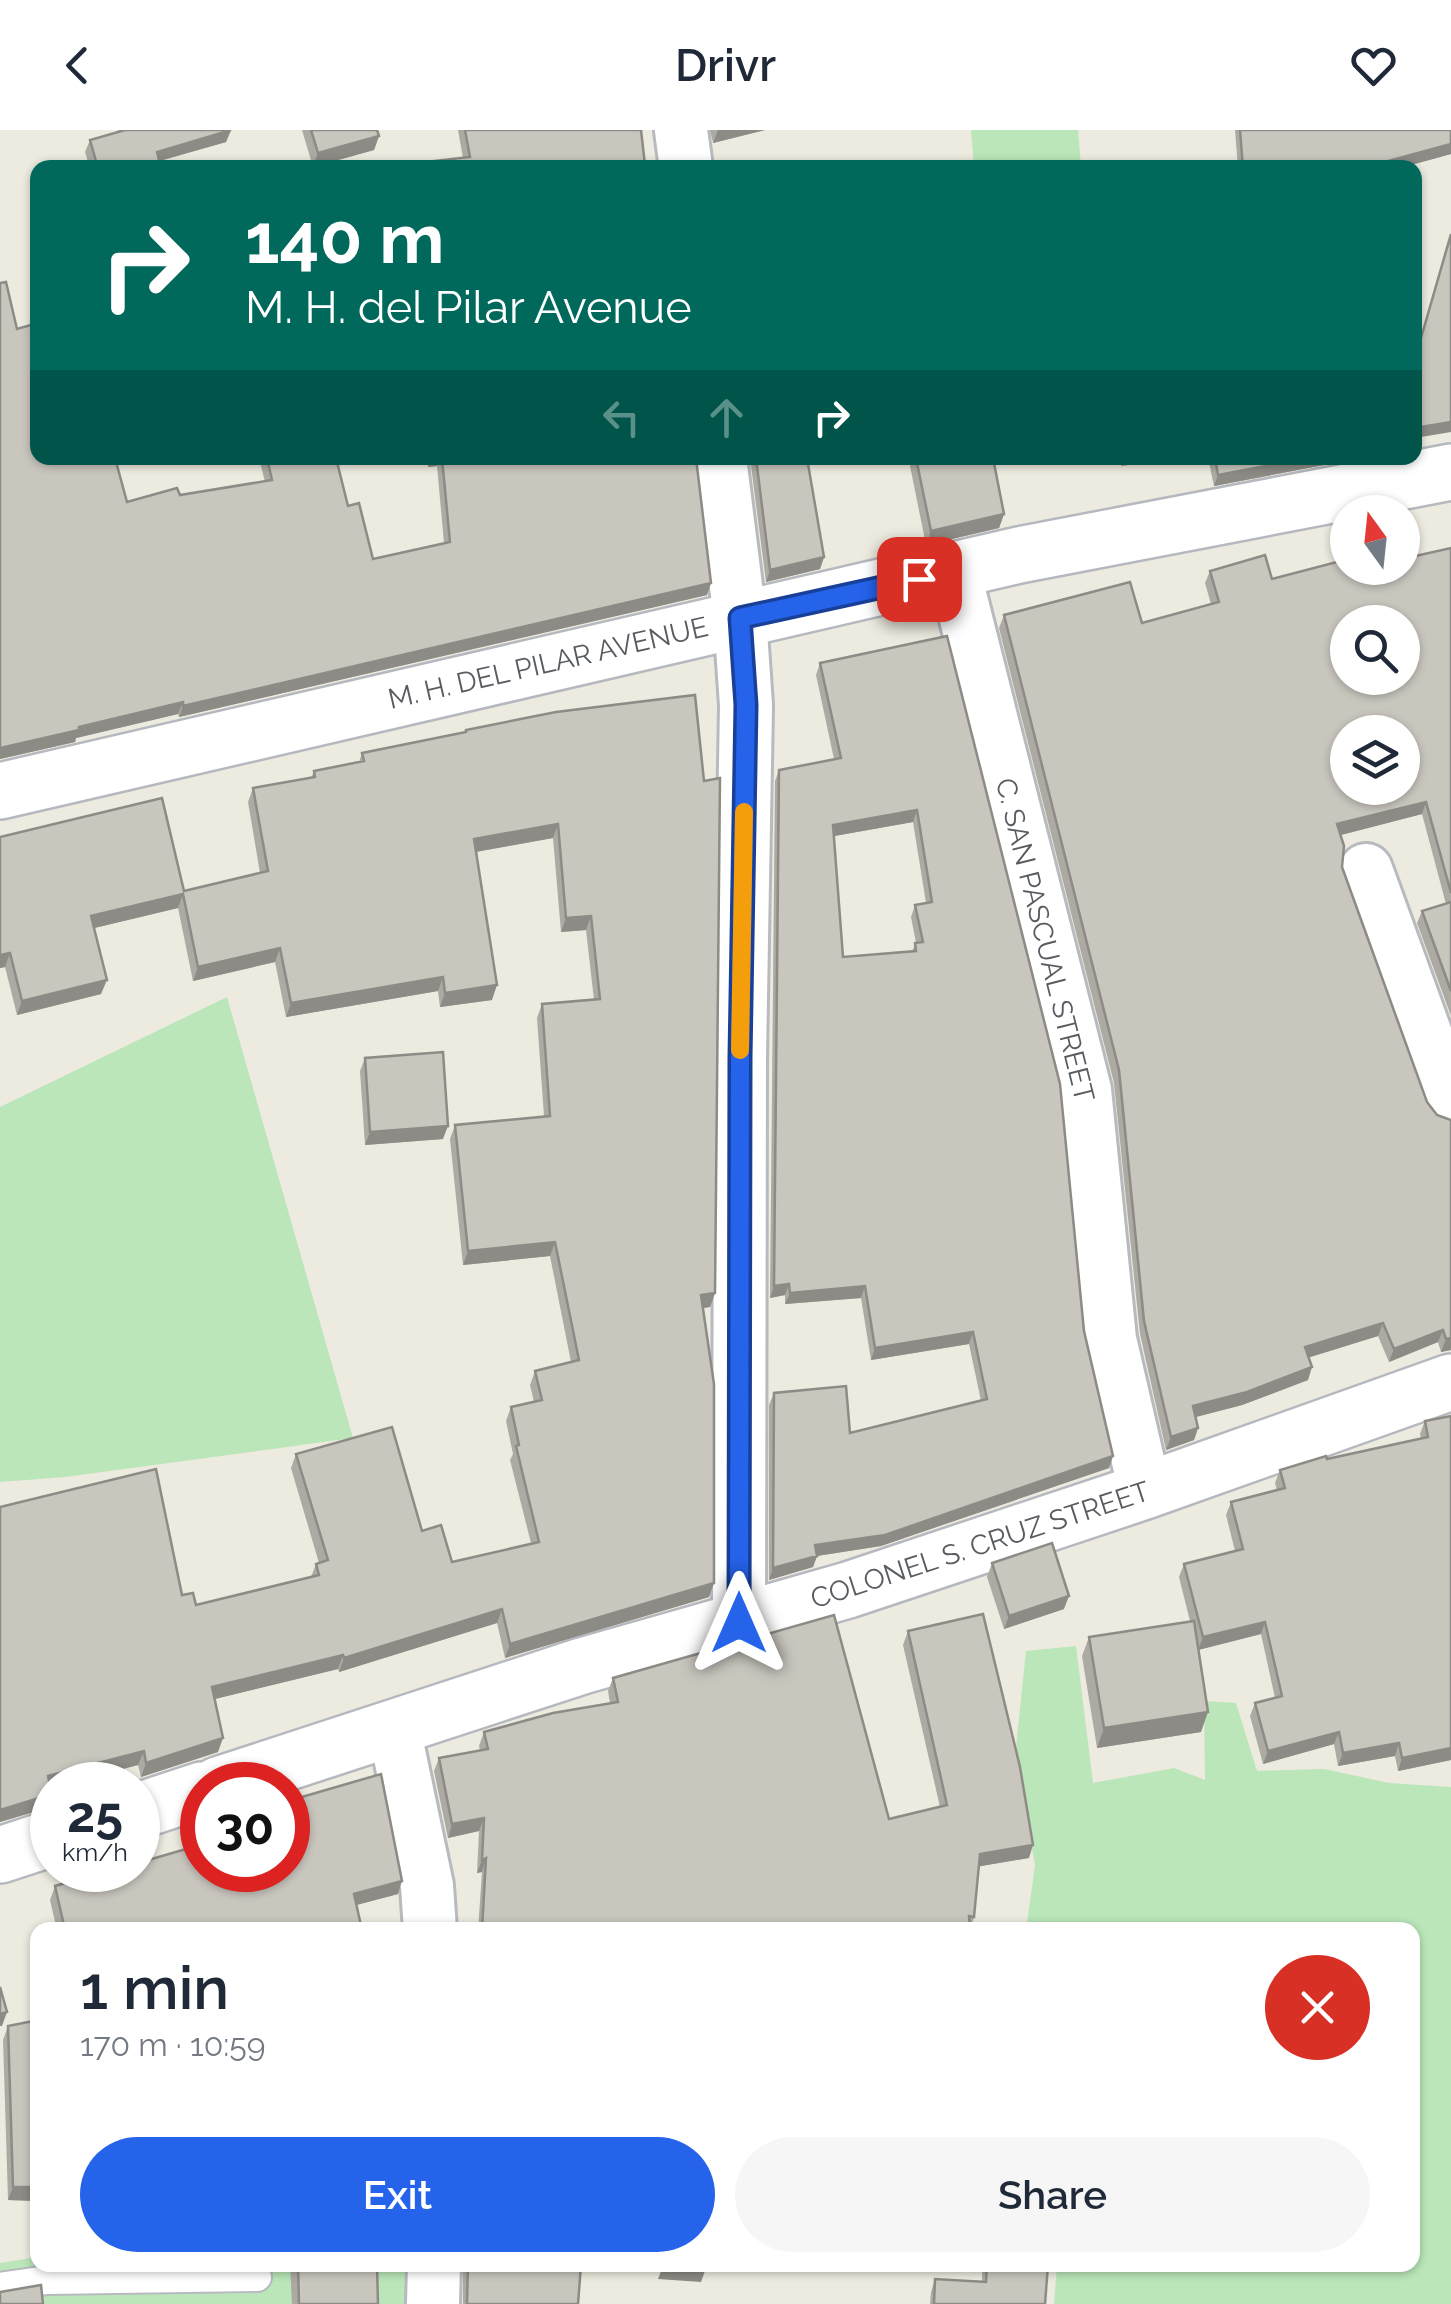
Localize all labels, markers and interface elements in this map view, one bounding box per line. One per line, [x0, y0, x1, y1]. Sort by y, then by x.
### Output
icon: back [50, 38, 105, 93]
icon: heart [1346, 38, 1401, 93]
text: Drivr [675, 39, 776, 92]
text: 140 m [245, 197, 445, 279]
icon: right [80, 200, 210, 330]
text: M. H. del Pilar Avenue [245, 281, 692, 334]
icon: left [594, 390, 649, 445]
icon: ahead [699, 390, 754, 445]
icon: right [804, 390, 859, 445]
north arrow [1330, 495, 1420, 585]
map controls [1330, 495, 1420, 805]
pin [877, 537, 962, 622]
icon: arrive [892, 552, 947, 607]
button: search [1330, 605, 1420, 695]
street label: M. H. DEL PILAR AVENUE [385, 610, 711, 716]
button: layers [1330, 715, 1420, 805]
street label: C. SAN PASCUAL STREET [989, 775, 1101, 1105]
street label: COLONEL S. CRUZ STREET [806, 1475, 1154, 1615]
position arrow [687, 1571, 791, 1675]
speed limit sign: 30 [180, 1762, 310, 1892]
text: 25 [67, 1785, 123, 1844]
text: km/h [62, 1837, 128, 1867]
text: 1 min [80, 1953, 229, 2023]
button: close [1265, 1955, 1370, 2060]
text: 170 m · 10:59 [80, 2026, 266, 2063]
button: Exit [80, 2137, 715, 2252]
button: Share [735, 2137, 1370, 2252]

